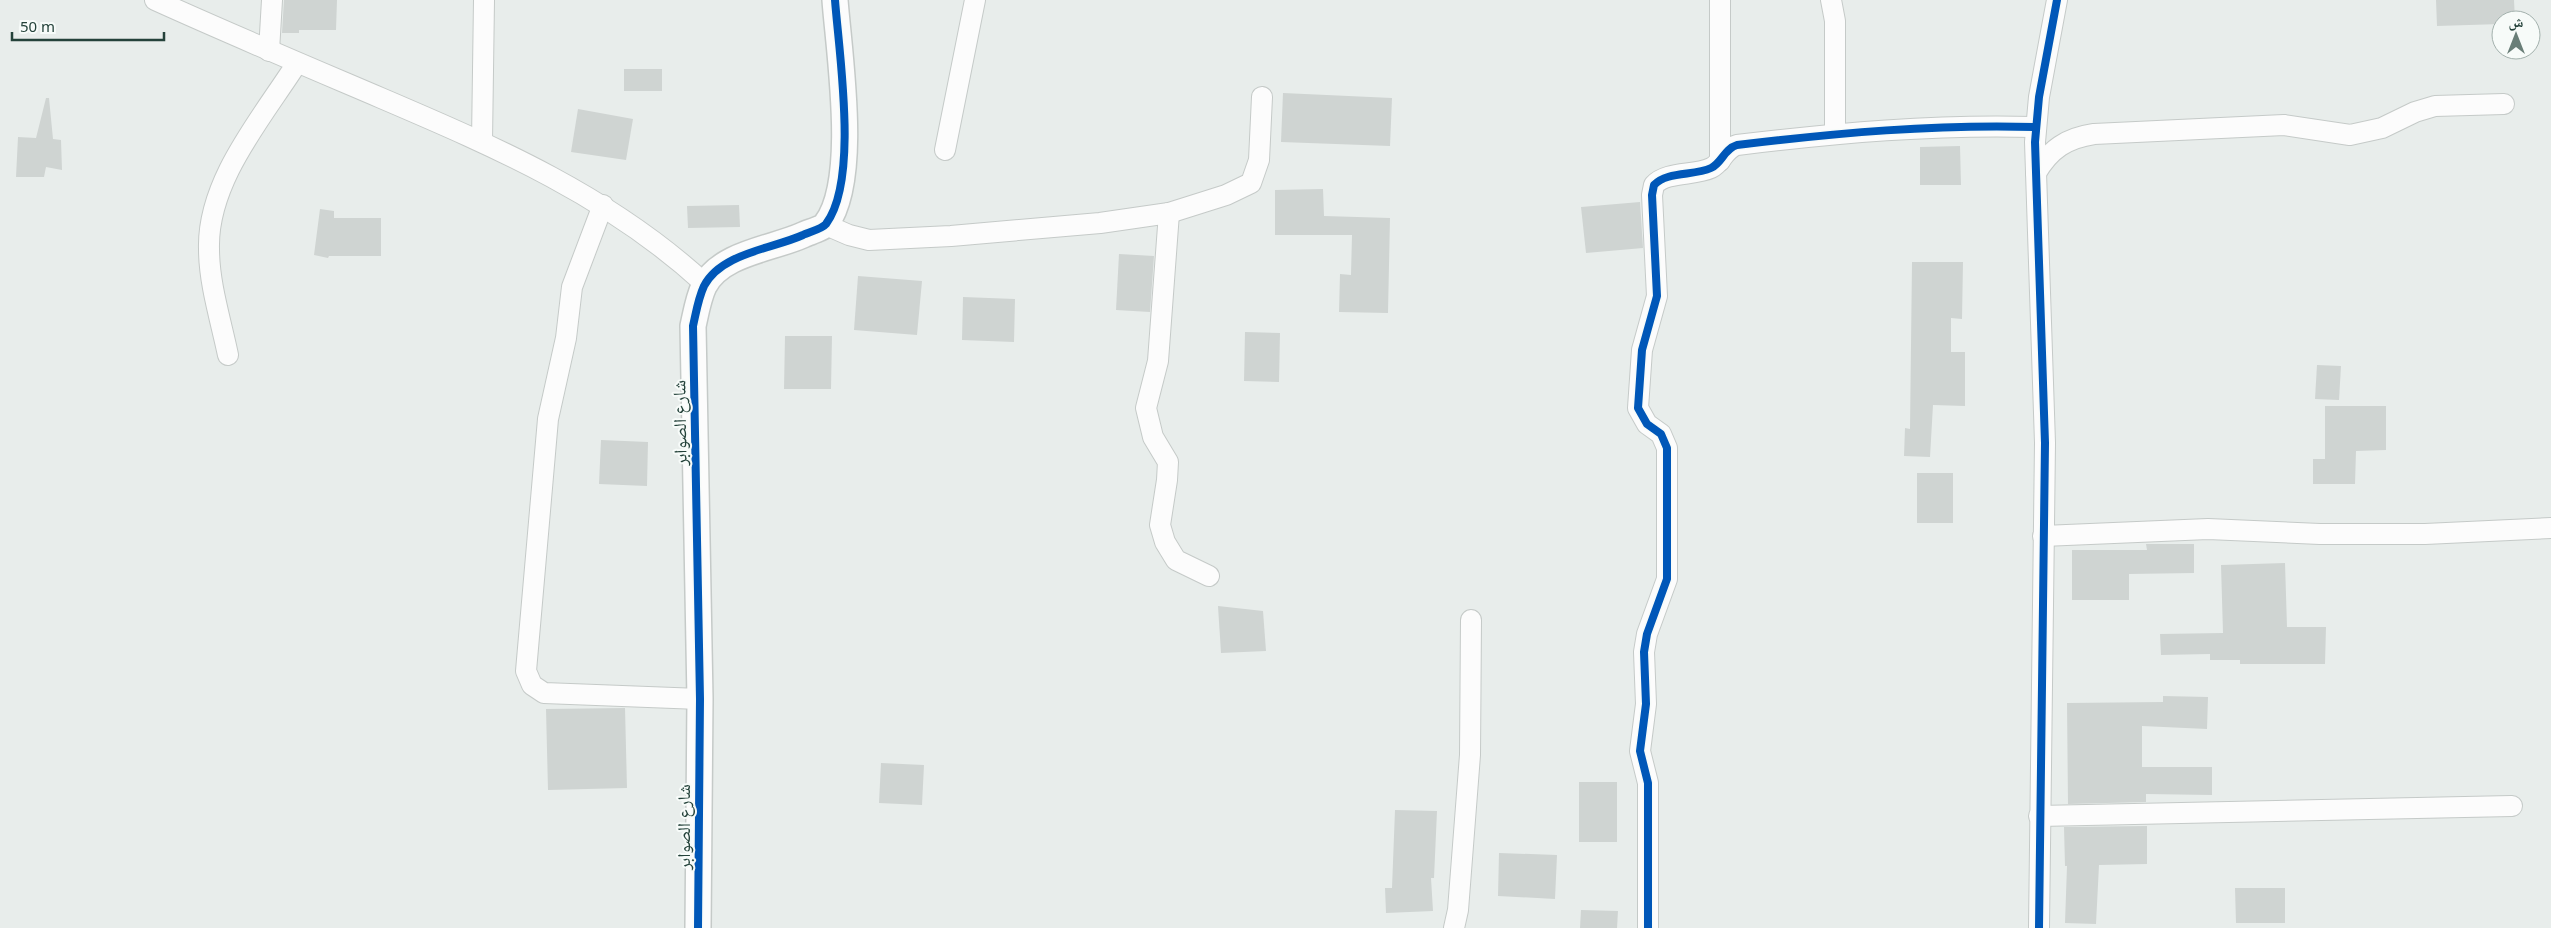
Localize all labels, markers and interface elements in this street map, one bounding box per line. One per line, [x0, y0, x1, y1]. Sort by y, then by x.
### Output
scale bar [12, 10, 165, 42]
north arrow [2491, 10, 2541, 60]
text: ش [2509, 12, 2524, 31]
text: 50 m [20, 16, 55, 36]
street label: شارع الصوابر [666, 380, 692, 467]
street label: شارع الصوابر [671, 784, 695, 871]

